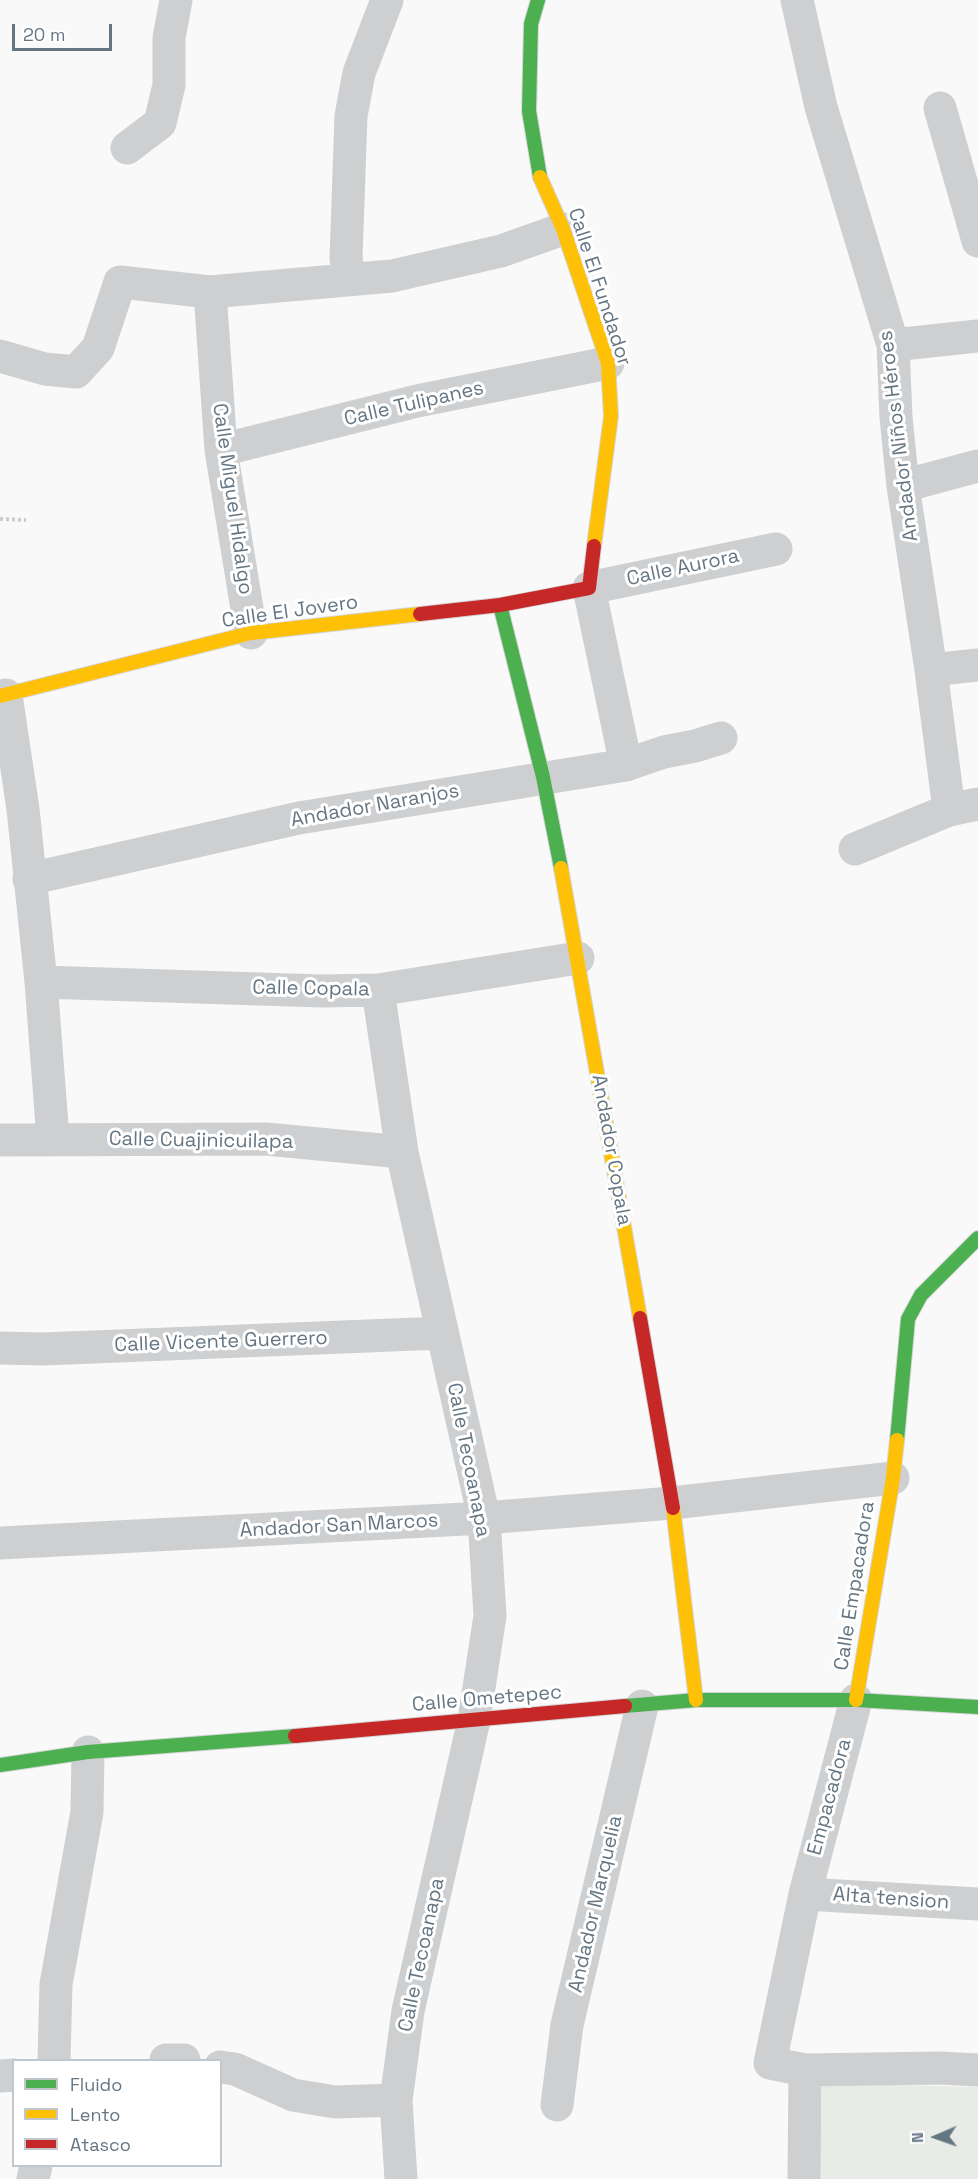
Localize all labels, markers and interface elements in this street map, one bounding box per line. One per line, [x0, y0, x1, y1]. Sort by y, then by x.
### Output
scale bar [15, 12, 116, 50]
text: 20 m [23, 23, 66, 46]
street label: Calle El Fundador [562, 205, 636, 369]
street label: Andador Niños Héroes [874, 329, 924, 543]
street label: Calle Tulipanes [342, 376, 486, 432]
street label: Calle Miguel Hidalgo [207, 402, 257, 596]
street label: Calle Aurora [625, 544, 741, 592]
street label: Calle El Jovero [220, 591, 360, 633]
street label: Andador Naranjos [289, 779, 461, 833]
street label: Calle Copala [252, 976, 370, 1002]
street label: Andador Copala [586, 1073, 636, 1227]
street label: Calle Cuajinicuilapa [109, 1127, 293, 1155]
street label: Calle Vicente Guerrero [114, 1326, 328, 1358]
street label: Calle Tecoanapa [441, 1381, 495, 1539]
street label: Calle Empacadora [830, 1500, 880, 1672]
street label: Andador San Marcos [239, 1509, 439, 1543]
street label: Calle Ometepec [411, 1680, 563, 1718]
street label: Empacadora [803, 1736, 857, 1858]
street label: Andador Marquelia [564, 1813, 628, 1995]
street label: Calle Tecoanapa [394, 1876, 450, 2034]
street label: Alta tension [832, 1883, 950, 1915]
legend [12, 2059, 222, 2167]
text: Fluido [70, 2073, 122, 2096]
text: Lento [70, 2103, 120, 2126]
north arrow [906, 2107, 966, 2167]
text: N [907, 2132, 928, 2143]
text: Atasco [70, 2133, 131, 2156]

